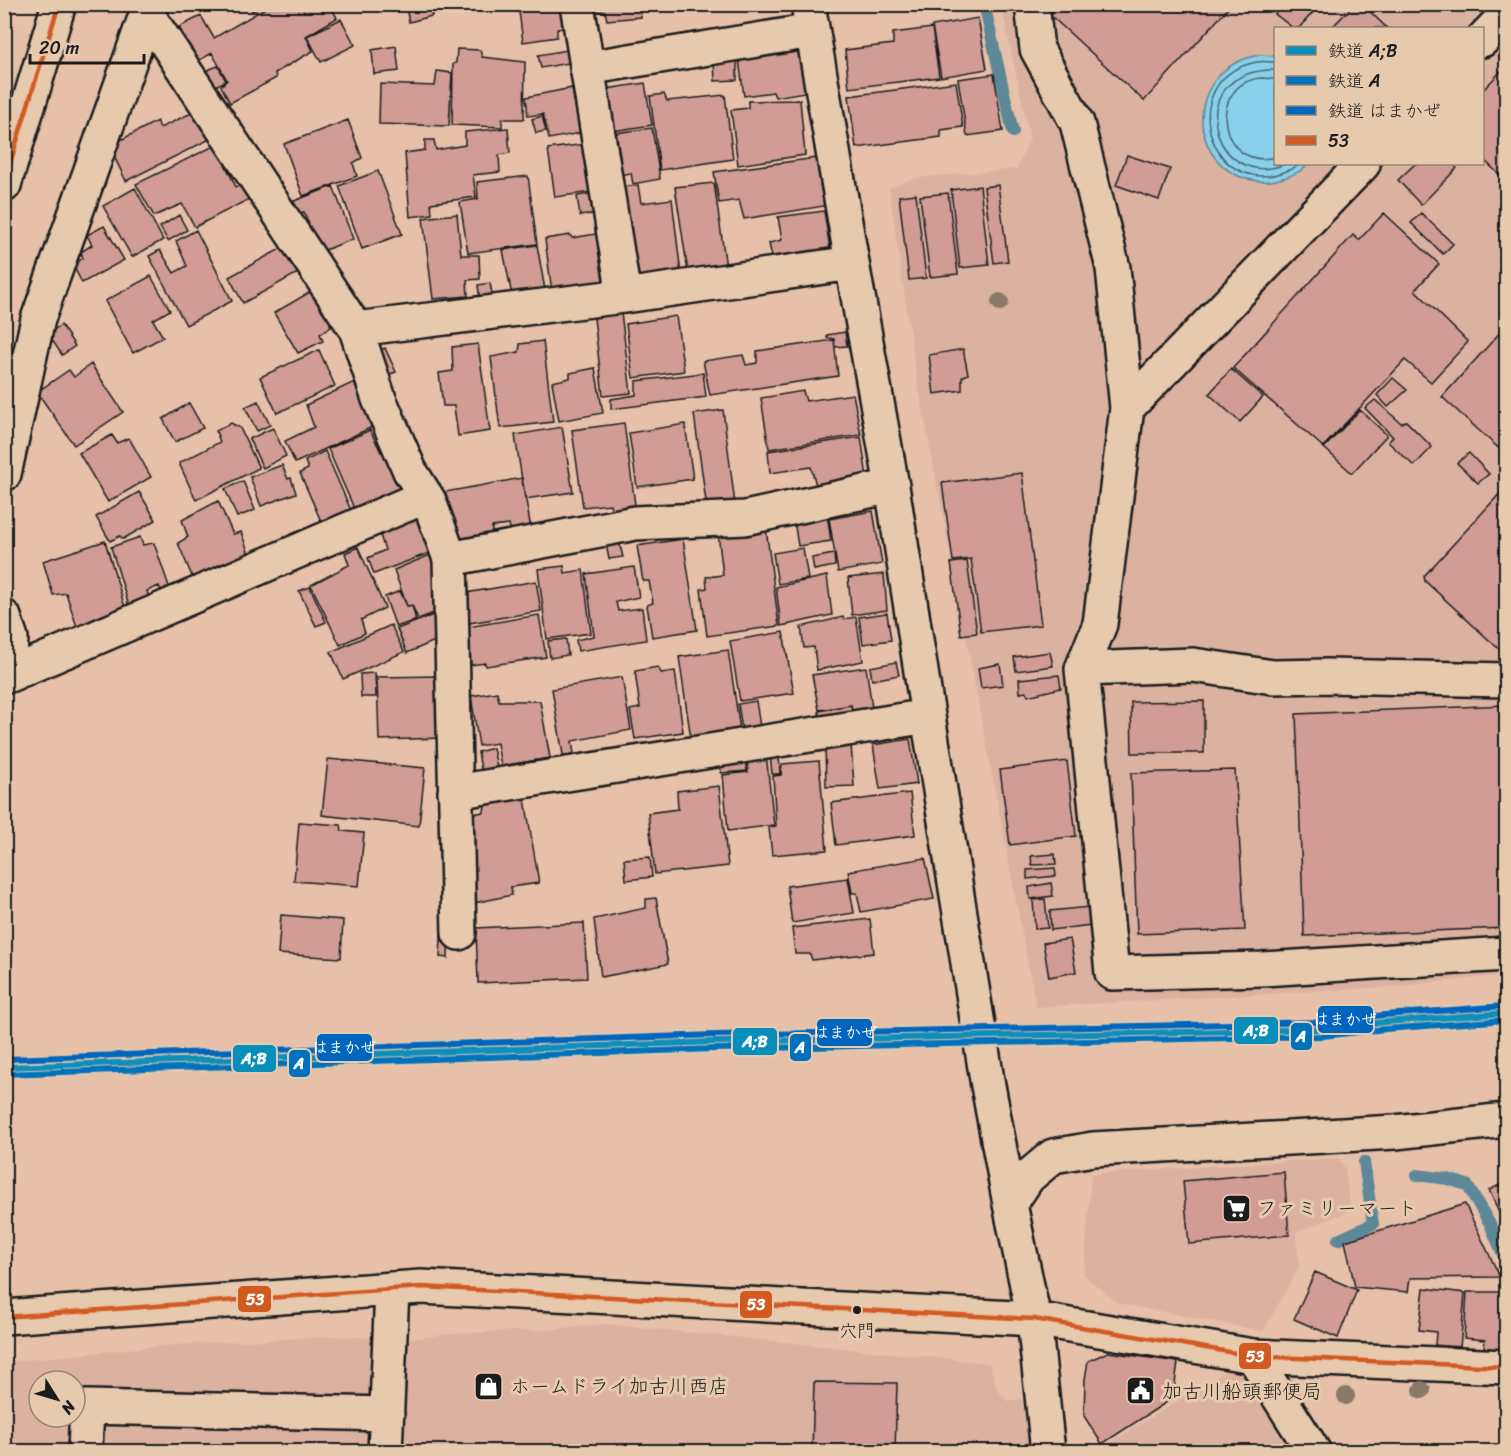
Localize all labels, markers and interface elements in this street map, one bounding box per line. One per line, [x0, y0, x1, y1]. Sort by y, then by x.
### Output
scale bar [30, 27, 144, 65]
legend [1274, 27, 1484, 165]
text: 20 m [39, 32, 79, 64]
text: 鉄道 A;B [1328, 35, 1397, 67]
text: 鉄道 A [1328, 65, 1381, 97]
text: 鉄道 はまかぜ [1328, 95, 1441, 127]
text: 53 [1328, 125, 1349, 157]
text: はまかぜ [1313, 1005, 1377, 1034]
line badge: はまかぜ [1317, 1005, 1374, 1034]
line badge: A;B [1233, 1016, 1279, 1045]
text: A;B [1242, 1016, 1270, 1045]
text: はまかぜ [813, 1018, 877, 1047]
line badge: はまかぜ [816, 1018, 873, 1047]
line badge: A [1290, 1022, 1313, 1051]
text: A [1295, 1022, 1306, 1051]
line badge: A;B [732, 1027, 778, 1056]
text: A;B [741, 1027, 769, 1056]
text: はまかぜ [312, 1033, 376, 1062]
line badge: はまかぜ [316, 1033, 373, 1062]
line badge: A [789, 1033, 812, 1062]
text: A [794, 1033, 805, 1062]
line badge: A;B [232, 1044, 277, 1073]
text: A;B [240, 1044, 268, 1073]
line badge: A [288, 1049, 311, 1078]
text: A [293, 1049, 304, 1078]
place label: ファミリーマート [1257, 1191, 1417, 1226]
supermarket icon: ファミリーマート [1220, 1192, 1252, 1224]
line badge: 53 [237, 1285, 272, 1313]
text: 53 [246, 1285, 264, 1314]
line badge: 53 [739, 1290, 773, 1319]
text: 53 [747, 1290, 765, 1319]
marker: 穴門 [851, 1304, 863, 1316]
place label: 穴門 [839, 1315, 875, 1347]
line badge: 53 [1238, 1342, 1272, 1370]
text: 53 [1246, 1342, 1264, 1371]
north arrow [27, 1369, 87, 1429]
place label: ホームドライ加古川西店 [510, 1369, 728, 1404]
shop icon: ホームドライ加古川西店 [473, 1370, 505, 1402]
place label: 加古川船頭郵便局 [1162, 1374, 1322, 1409]
public building icon: 加古川船頭郵便局 [1125, 1375, 1157, 1407]
text: N [53, 1394, 84, 1422]

